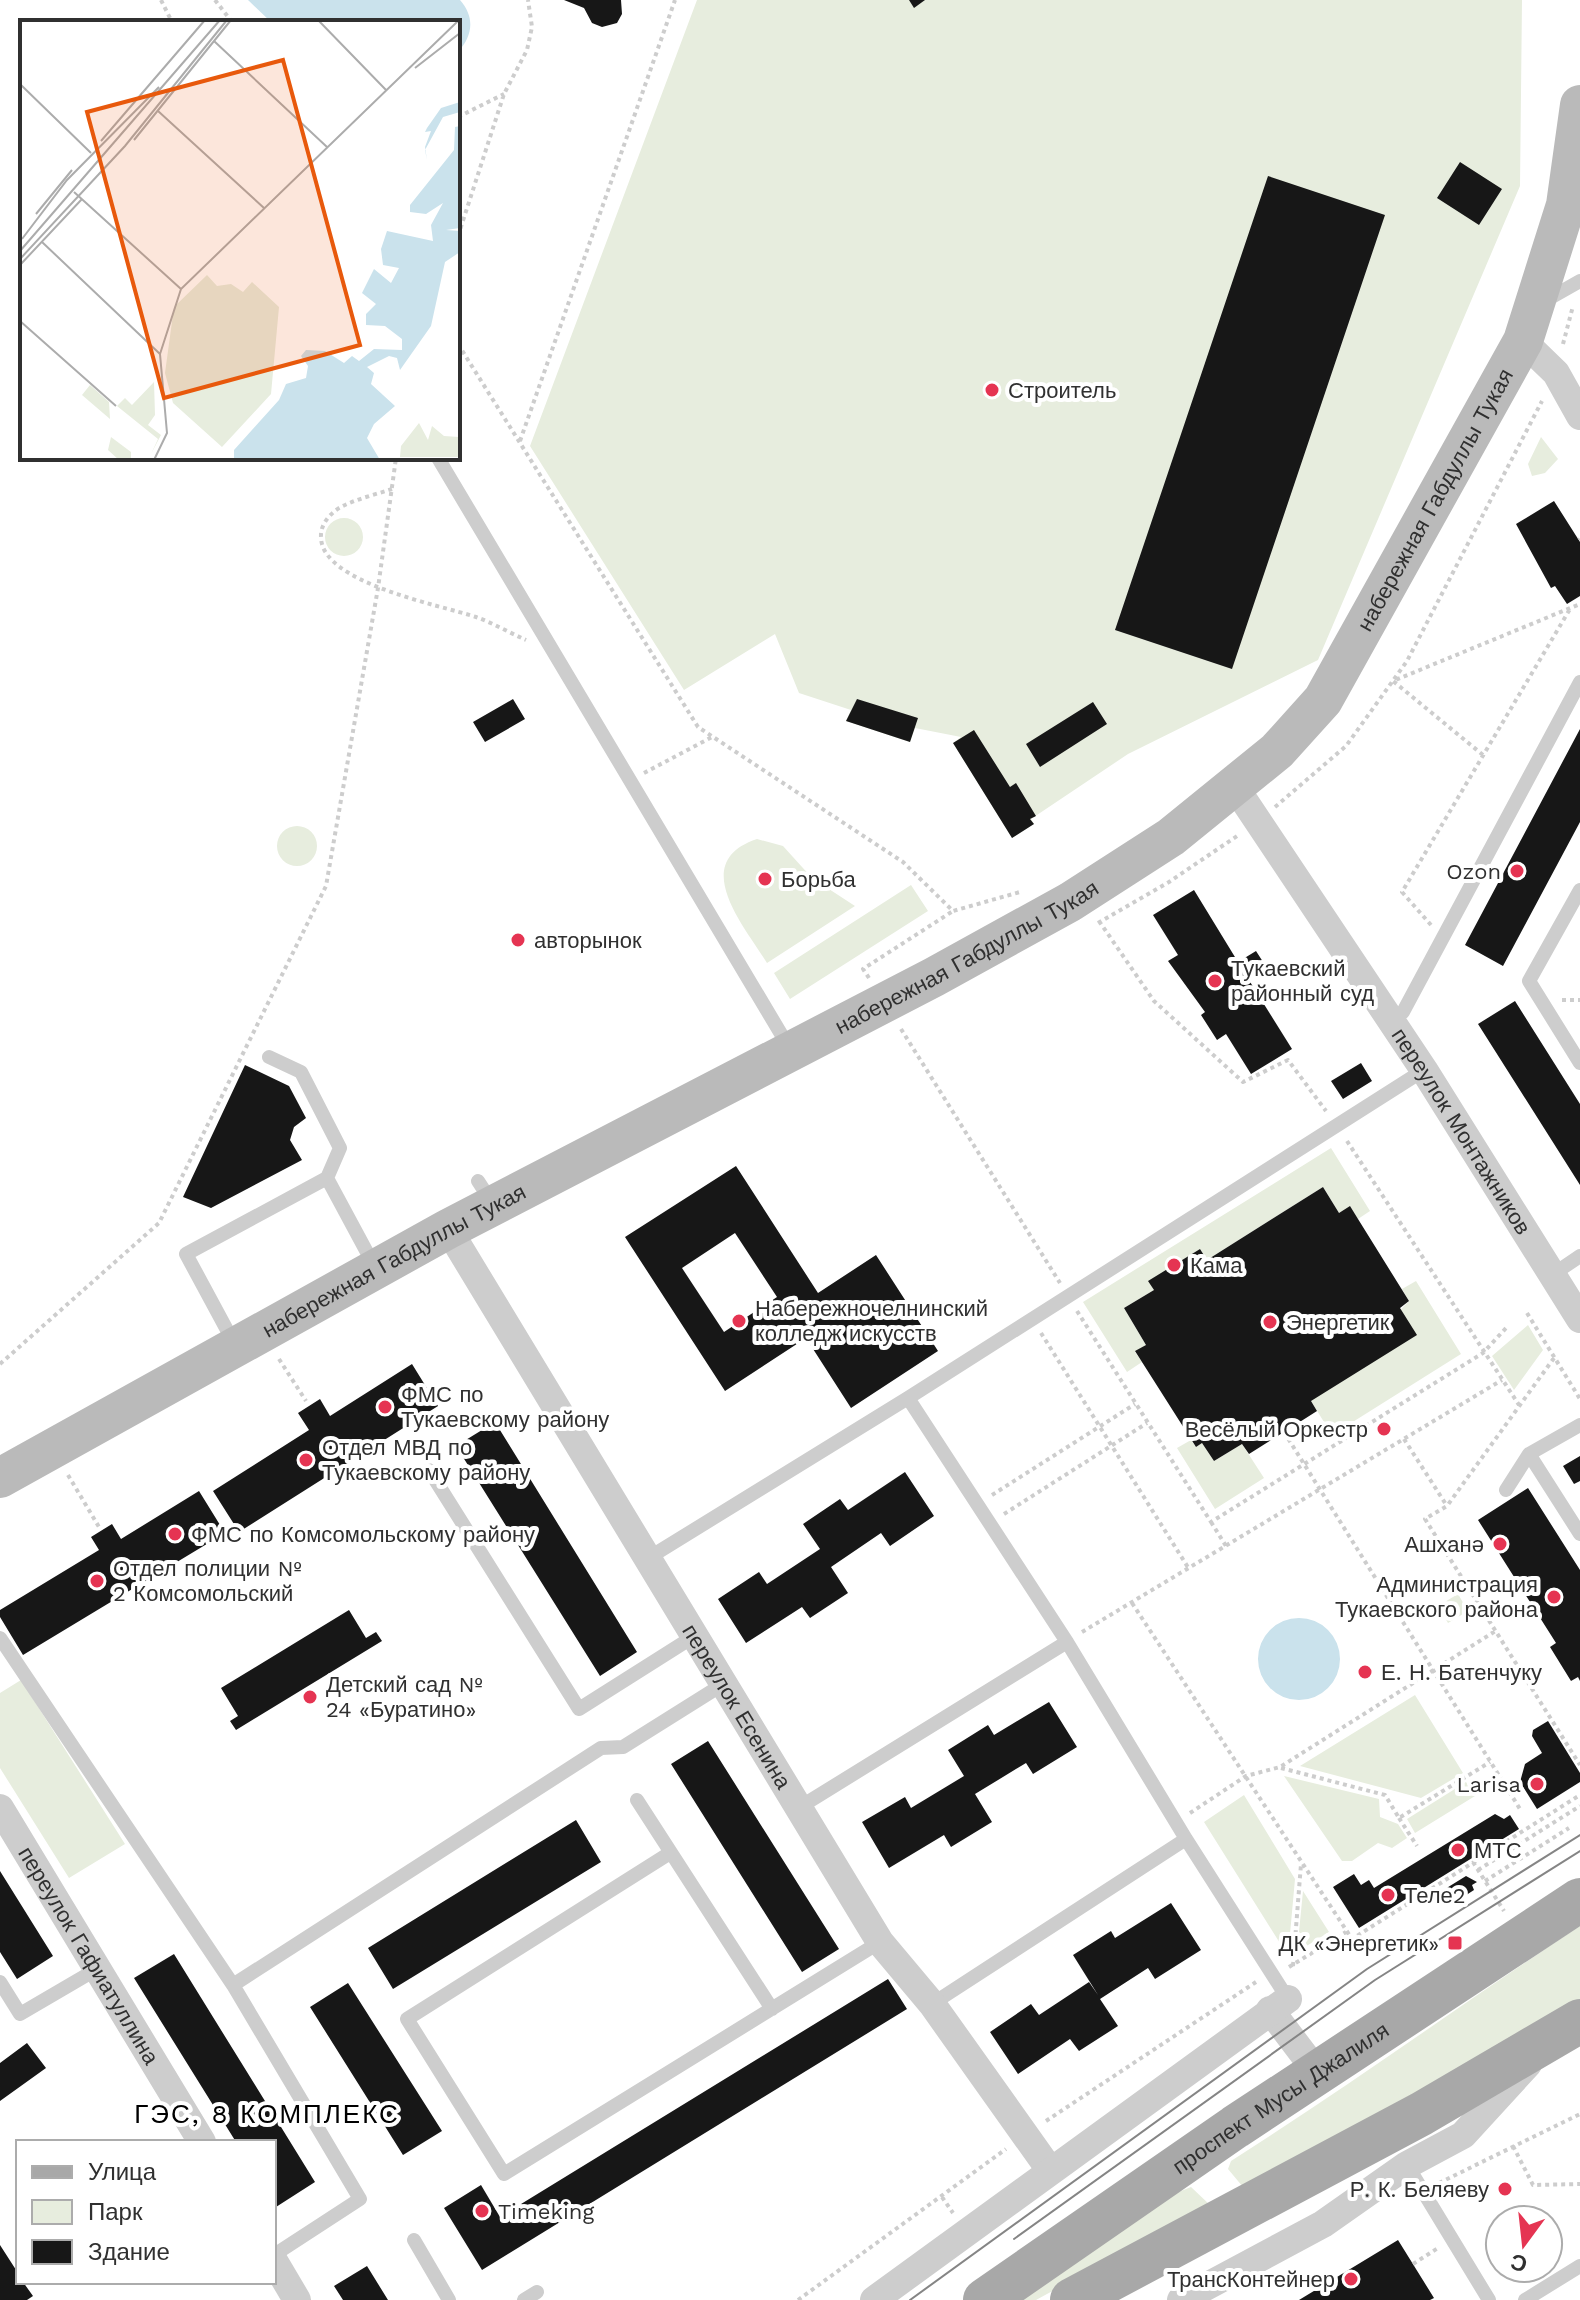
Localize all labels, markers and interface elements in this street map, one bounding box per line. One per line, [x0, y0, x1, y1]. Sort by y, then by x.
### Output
inset map [20, 20, 460, 460]
street label: набережная Габдуллы Тукая [1352, 364, 1518, 635]
place label: Строитель [1008, 378, 1116, 403]
marker: Строитель [983, 381, 1001, 399]
place label: Ozon [1446, 859, 1501, 884]
marker: Ozon [1508, 862, 1526, 880]
place label: Борьба [781, 867, 856, 892]
marker: Борьба [756, 870, 774, 888]
street label: набережная Габдуллы Тукая [830, 875, 1103, 1039]
place label: авторынок [534, 928, 642, 953]
marker: авторынок [509, 931, 527, 949]
place label: Тукаевский районный суд [1231, 956, 1374, 1006]
marker: Тукаевский районный суд [1206, 972, 1224, 990]
street label: переулок Монтажников [1387, 1023, 1536, 1239]
street label: набережная Габдуллы Тукая [258, 1179, 530, 1342]
place label: Кама [1190, 1253, 1243, 1278]
marker: Кама [1165, 1256, 1183, 1274]
place label: Набережночелнинский колледж искусств [755, 1296, 988, 1346]
place label: Энергетик [1286, 1310, 1390, 1335]
marker: Набережночелнинский колледж искусств [730, 1312, 748, 1330]
marker: Энергетик [1261, 1313, 1279, 1331]
place label: ФМС по Тукаевскому району [401, 1382, 609, 1432]
marker: ФМС по Тукаевскому району [376, 1398, 394, 1416]
place label: Весёлый Оркестр [1185, 1417, 1368, 1442]
marker: Весёлый Оркестр [1375, 1420, 1393, 1438]
place label: Отдел МВД по Тукаевскому району [322, 1435, 530, 1485]
marker: Отдел МВД по Тукаевскому району [297, 1451, 315, 1469]
place label: ФМС по Комсомольскому району [191, 1522, 535, 1547]
marker: ФМС по Комсомольскому району [166, 1525, 184, 1543]
place label: Ашханә [1404, 1532, 1484, 1557]
marker: Ашханә [1491, 1535, 1509, 1553]
place label: Отдел полиции № 2 Комсомольский [113, 1556, 302, 1606]
marker: Отдел полиции № 2 Комсомольский [88, 1572, 106, 1590]
place label: Администрация Тукаевского района [1335, 1572, 1539, 1622]
marker: Администрация Тукаевского района [1545, 1588, 1563, 1606]
street label: переулок Есенина [678, 1619, 797, 1794]
place label: Е. Н. Батенчуку [1381, 1660, 1542, 1685]
marker: Е. Н. Батенчуку [1356, 1663, 1374, 1681]
place label: Детский сад № 24 «Буратино» [326, 1672, 483, 1722]
marker: Детский сад № 24 «Буратино» [301, 1688, 319, 1706]
place label: Larisa [1457, 1772, 1521, 1797]
marker: Larisa [1528, 1775, 1546, 1793]
place label: МТС [1474, 1838, 1522, 1863]
marker: МТС [1449, 1841, 1467, 1859]
street label: переулок Гафиатуллина [14, 1842, 165, 2069]
place label: Теле2 [1404, 1883, 1466, 1908]
marker: Теле2 [1379, 1886, 1397, 1904]
place label: ДК «Энергетик» [1279, 1931, 1439, 1956]
marker: ДК «Энергетик» [1446, 1934, 1464, 1952]
street label: проспект Мусы Джалиля [1168, 2017, 1393, 2179]
district label: ГЭС, 8 КОМПЛЕКС [134, 2099, 400, 2129]
legend [16, 2140, 276, 2284]
text: Улица [88, 2158, 157, 2186]
place label: Р. К. Беляеву [1350, 2177, 1489, 2202]
marker: Р. К. Беляеву [1496, 2180, 1514, 2198]
text: Парк [88, 2198, 143, 2226]
place label: Timeking [498, 2199, 594, 2224]
marker: Timeking [473, 2202, 491, 2220]
north arrow [1484, 2204, 1564, 2284]
text: Здание [88, 2238, 170, 2266]
text: С [1508, 2249, 1530, 2277]
place label: ТрансКонтейнер [1167, 2267, 1335, 2292]
marker: ТрансКонтейнер [1342, 2270, 1360, 2288]

